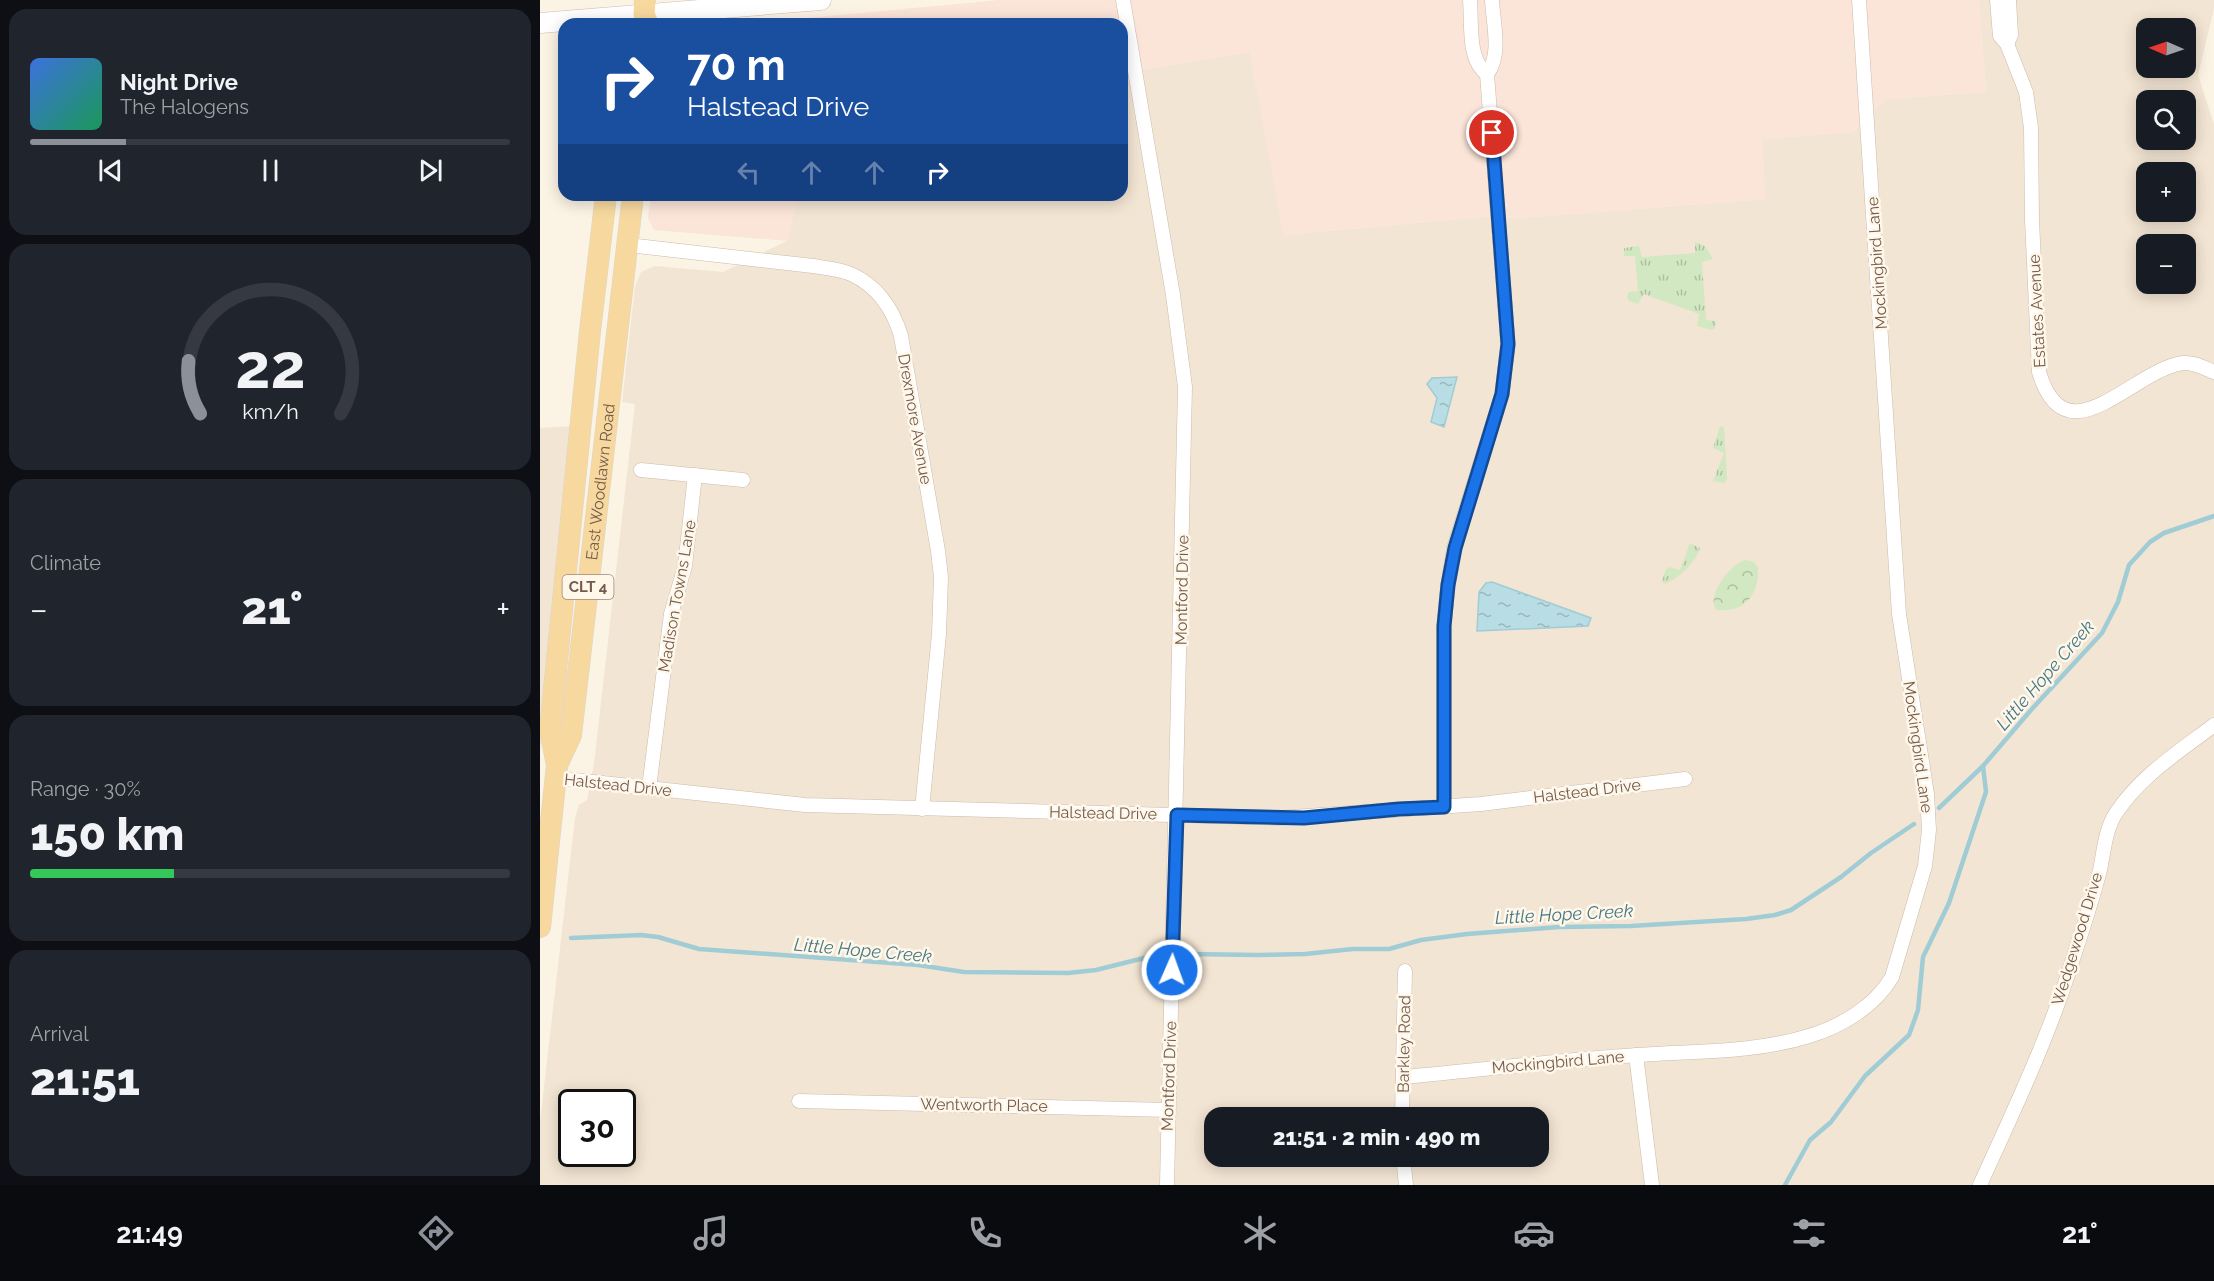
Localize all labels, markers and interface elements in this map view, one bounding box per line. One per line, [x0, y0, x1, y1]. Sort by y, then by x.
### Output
north arrow [2136, 18, 2196, 78]
map controls [2136, 18, 2196, 294]
text: 70 m [687, 41, 786, 90]
icon: right [588, 42, 666, 120]
text: Night Drive [120, 69, 238, 95]
button: search [2136, 90, 2196, 150]
text: Halstead Drive [687, 91, 869, 122]
text: The Halogens [120, 95, 249, 119]
pin [1466, 107, 1517, 158]
icon: arrive [1475, 116, 1508, 149]
icon: previous [94, 154, 127, 187]
icon: pause [254, 154, 287, 187]
icon: next [414, 154, 447, 187]
icon: left [732, 156, 765, 189]
icon: ahead [795, 156, 828, 189]
icon: ahead [858, 156, 891, 189]
icon: right [921, 156, 954, 189]
button: + [2136, 162, 2196, 222]
street label: Mockingbird Lane [1863, 196, 1891, 330]
button: − [2136, 234, 2196, 294]
street label: Estates Avenue [2025, 254, 2049, 368]
text: 22 [235, 329, 305, 403]
street label: Drexmore Avenue [894, 352, 936, 486]
text: km/h [242, 400, 298, 425]
street label: East Woodlawn Road [582, 402, 618, 561]
street label: Madison Towns Lane [654, 518, 700, 674]
street label: Montford Drive [1172, 535, 1192, 645]
text: Climate [30, 551, 101, 575]
road number: CLT 4 [562, 575, 614, 599]
text: 21° [241, 582, 303, 635]
text: − [30, 590, 48, 629]
text: + [496, 590, 510, 629]
water label: Little Hope Creek [1992, 616, 2099, 734]
street label: Mockingbird Lane [1899, 680, 1937, 814]
street label: Halstead Drive [563, 770, 673, 800]
street label: Halstead Drive [1532, 775, 1642, 807]
text: Range · 30% [30, 777, 141, 801]
street label: Halstead Drive [1049, 803, 1157, 823]
text: 150 km [30, 808, 184, 861]
street label: Wedgewood Drive [2048, 870, 2106, 1008]
water label: Little Hope Creek [1494, 900, 1634, 928]
water label: Little Hope Creek [793, 934, 933, 967]
position arrow [1140, 938, 1204, 1002]
street label: Barkley Road [1394, 995, 1414, 1093]
street label: Montford Drive [1158, 1021, 1180, 1131]
text: Arrival [30, 1022, 89, 1046]
street label: Mockingbird Lane [1491, 1047, 1625, 1077]
text: 21:51 [30, 1053, 140, 1106]
speed limit sign: 30 [558, 1089, 636, 1167]
street label: Wentworth Place [920, 1094, 1048, 1116]
text: 21:51 · 2 min · 490 m [1273, 1124, 1480, 1150]
icon: directions [415, 1212, 457, 1254]
icon: music [690, 1212, 732, 1254]
icon: phone [964, 1212, 1006, 1254]
icon: climate [1239, 1212, 1281, 1254]
icon: car [1513, 1212, 1555, 1254]
icon: filters [1788, 1212, 1830, 1254]
text: 21:49 [116, 1218, 183, 1249]
text: 21° [2062, 1218, 2098, 1249]

